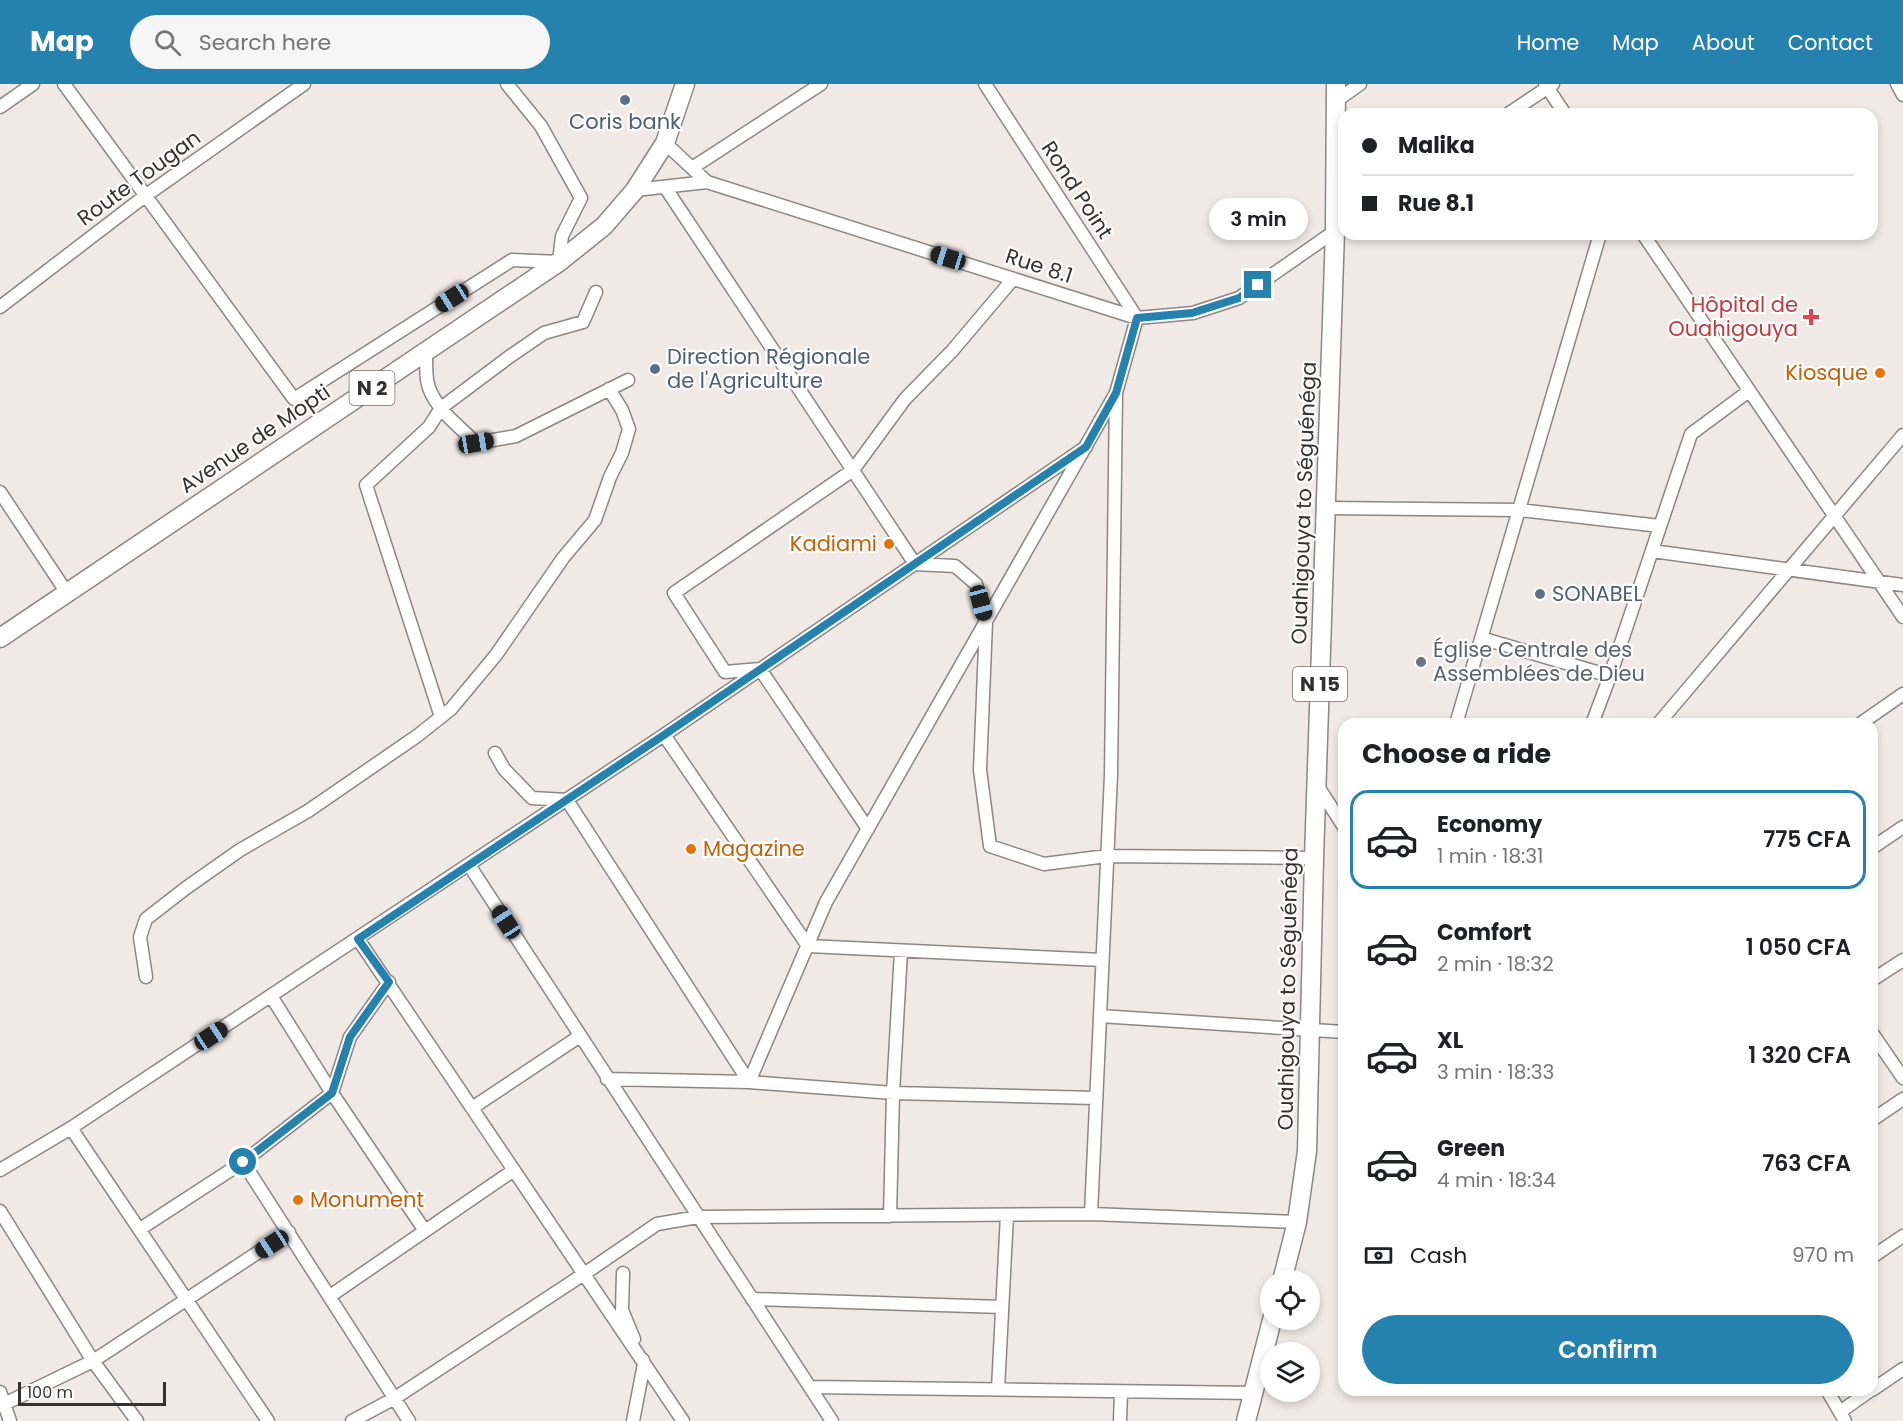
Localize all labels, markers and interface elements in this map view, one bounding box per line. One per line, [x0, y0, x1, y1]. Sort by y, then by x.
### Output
search box [130, 15, 550, 69]
text: Map [30, 22, 94, 61]
icon: search [151, 26, 184, 59]
text: Search here [199, 27, 331, 58]
text: Home [1517, 28, 1579, 57]
text: Map [1612, 28, 1659, 57]
text: About [1692, 28, 1755, 57]
text: Contact [1788, 28, 1873, 57]
marker: Coris bank [618, 93, 632, 107]
place label: Coris bank [569, 107, 681, 136]
street label: Route Tougan [71, 123, 206, 232]
text: Malika [1398, 130, 1475, 161]
street label: Rond Point [1035, 135, 1120, 244]
text: Rue 8.1 [1398, 188, 1474, 219]
callout: 3 min [1208, 198, 1308, 240]
text: 3 min [1230, 205, 1287, 233]
street label: Rue 8.1 [1002, 241, 1077, 290]
car [928, 244, 968, 272]
route end [1244, 271, 1271, 298]
car [432, 281, 472, 315]
place label: Hôpital de Ouahigouya [1668, 290, 1798, 343]
marker: Hôpital de Ouahigouya [1802, 308, 1820, 326]
place label: Direction Régionale de l'Agriculture [667, 342, 870, 395]
place label: Kiosque [1785, 358, 1868, 387]
street label: Ouahigouya to Séguénéga [1284, 361, 1323, 645]
marker: Direction Régionale de l'Agriculture [648, 362, 662, 376]
marker: Kiosque [1873, 366, 1887, 380]
road number: N 2 [350, 371, 394, 405]
street label: Avenue de Mopti [174, 377, 336, 500]
car [457, 431, 495, 455]
place label: Kadiami [790, 529, 877, 558]
marker: Kadiami [882, 537, 896, 551]
place label: SONABEL [1552, 579, 1642, 608]
car [968, 583, 994, 623]
marker: SONABEL [1533, 587, 1547, 601]
place label: Église Centrale des Assemblées de Dieu [1433, 635, 1645, 688]
marker: Église Centrale des Assemblées de Dieu [1414, 655, 1428, 669]
road number: N 15 [1293, 667, 1347, 701]
text: Choose a ride [1362, 735, 1551, 772]
text: Economy [1437, 809, 1542, 840]
icon: car [1365, 813, 1419, 867]
text: 775 CFA [1763, 824, 1851, 855]
place label: Magazine [703, 834, 805, 863]
marker: Magazine [684, 842, 698, 856]
text: 1 min · 18:31 [1437, 842, 1543, 870]
street label: Ouahigouya to Séguénéga [1271, 847, 1304, 1131]
car [489, 902, 523, 942]
text: Comfort [1437, 917, 1531, 948]
icon: car [1365, 921, 1419, 975]
text: 1 050 CFA [1746, 932, 1851, 963]
text: 2 min · 18:32 [1437, 950, 1554, 978]
car [191, 1019, 231, 1053]
text: XL [1437, 1025, 1463, 1056]
icon: car [1365, 1029, 1419, 1083]
text: 1 320 CFA [1748, 1040, 1851, 1071]
text: 3 min · 18:33 [1437, 1058, 1554, 1086]
text: Green [1437, 1133, 1505, 1164]
icon: car [1365, 1137, 1419, 1191]
route start [229, 1148, 256, 1175]
text: 763 CFA [1762, 1148, 1851, 1179]
text: 4 min · 18:34 [1437, 1166, 1556, 1194]
place label: Monument [310, 1185, 424, 1214]
marker: Monument [291, 1193, 305, 1207]
car [252, 1227, 292, 1261]
icon: cash [1362, 1239, 1395, 1272]
text: Cash [1410, 1240, 1467, 1271]
text: 970 m [1792, 1241, 1854, 1269]
map controls [1260, 1270, 1320, 1402]
button: locate [1260, 1270, 1320, 1330]
button: Confirm [1362, 1315, 1854, 1384]
button: layers [1260, 1342, 1320, 1402]
scale bar [18, 1379, 166, 1406]
text: 100 m [27, 1381, 73, 1404]

